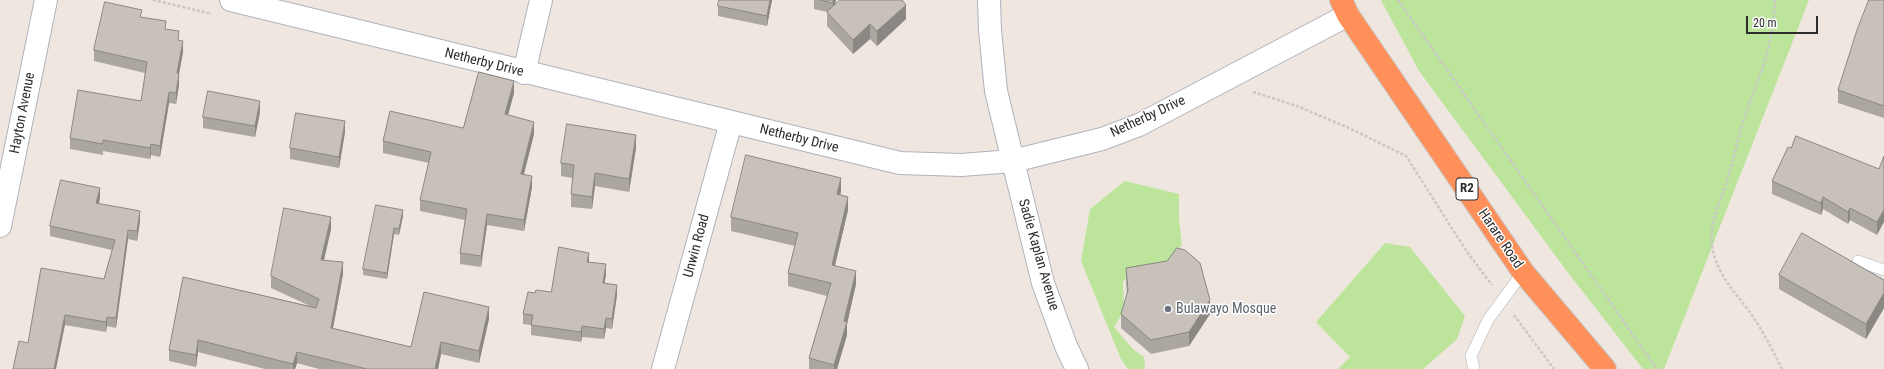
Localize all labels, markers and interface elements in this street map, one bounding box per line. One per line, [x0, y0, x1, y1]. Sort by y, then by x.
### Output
scale bar [1748, 8, 1820, 34]
text: 20 m [1753, 16, 1777, 30]
street label: Netherby Drive [443, 45, 525, 81]
street label: Hayton Avenue [7, 71, 39, 155]
street label: Netherby Drive [1108, 92, 1188, 142]
street label: Netherby Drive [758, 121, 840, 157]
road number: R2 [1456, 178, 1478, 200]
street label: Sadie Kaplan Avenue [1014, 197, 1062, 313]
street label: Harare Road [1474, 206, 1526, 272]
street label: Unwin Road [680, 212, 714, 280]
place label: Bulawayo Mosque [1176, 301, 1276, 317]
marker: Bulawayo Mosque [1163, 304, 1173, 314]

